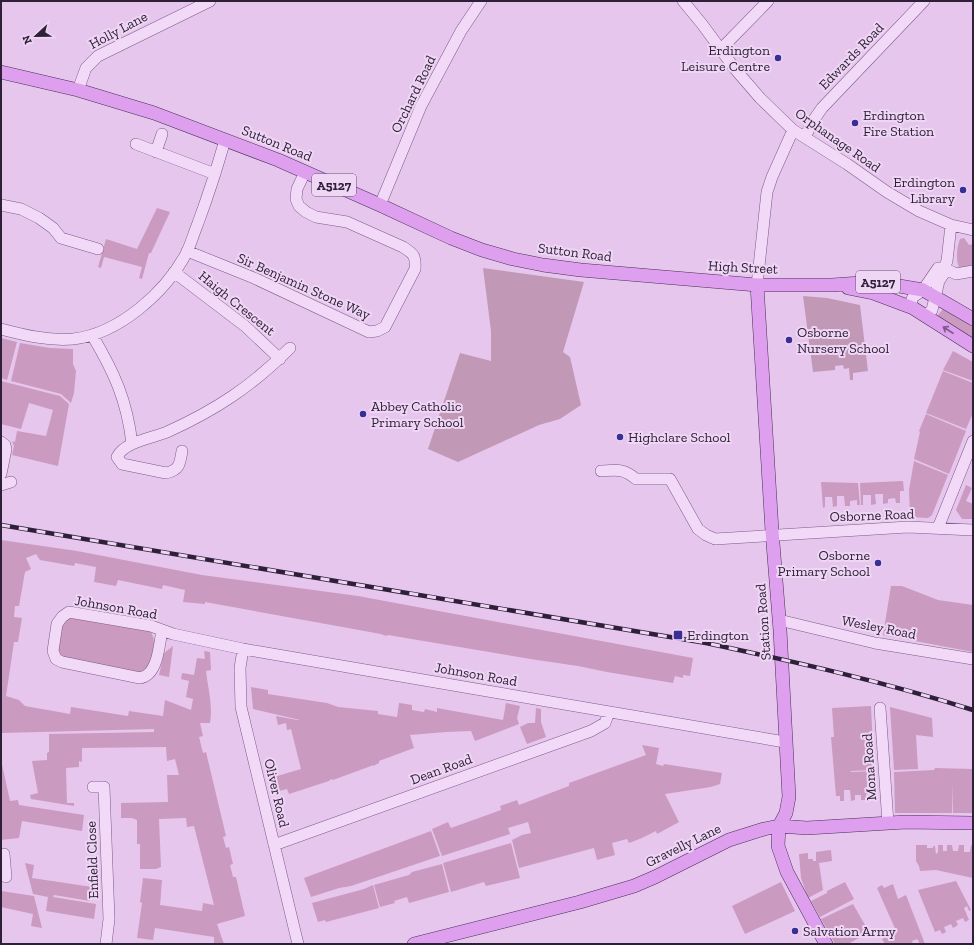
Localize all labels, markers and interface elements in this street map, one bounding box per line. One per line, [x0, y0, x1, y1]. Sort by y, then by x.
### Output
street label: Holly Lane [86, 8, 151, 53]
north arrow [16, 16, 56, 56]
street label: Edwards Road [815, 19, 888, 93]
text: N [19, 33, 35, 46]
place label: Erdington Leisure Centre [681, 42, 770, 75]
street label: Orchard Road [387, 52, 440, 136]
marker: Erdington Leisure Centre [773, 53, 783, 63]
street label: Orphanage Road [792, 105, 884, 176]
place label: Erdington Fire Station [863, 107, 934, 140]
marker: Erdington Fire Station [850, 118, 860, 128]
street label: Sutton Road [239, 122, 315, 165]
road number: A5127 [312, 174, 356, 196]
place label: Erdington Library [893, 174, 956, 207]
marker: Erdington Library [958, 185, 968, 195]
street label: Sutton Road [537, 240, 613, 265]
street label: Sir Benjamin Stone Way [235, 249, 374, 324]
street label: High Street [708, 257, 779, 278]
street label: Haigh Crescent [195, 267, 279, 340]
road number: A5127 [856, 271, 900, 293]
place label: Osborne Nursery School [797, 324, 889, 357]
one-way arrow [943, 326, 954, 334]
marker: Osborne Nursery School [784, 335, 794, 345]
place label: Abbey Catholic Primary School [371, 398, 464, 431]
marker: Abbey Catholic Primary School [358, 409, 368, 419]
place label: Highclare School [628, 429, 731, 446]
marker: Highclare School [615, 432, 625, 442]
street label: Osborne Road [829, 506, 915, 525]
place label: Osborne Primary School [778, 547, 870, 580]
marker: Osborne Primary School [873, 558, 883, 568]
street label: Station Road [752, 583, 775, 661]
street label: Johnson Road [73, 592, 159, 623]
street label: Wesley Road [840, 612, 918, 643]
place label: Erdington [687, 627, 749, 644]
marker: Erdington [672, 629, 684, 641]
street label: Johnson Road [433, 659, 519, 690]
street label: Mona Road [859, 733, 880, 801]
street label: Dean Road [408, 750, 475, 788]
street label: Oliver Road [260, 757, 293, 829]
street label: Enfield Close [83, 820, 102, 899]
street label: Gravelly Lane [643, 820, 724, 871]
place label: Salvation Army [803, 923, 896, 940]
marker: Salvation Army [790, 926, 800, 936]

